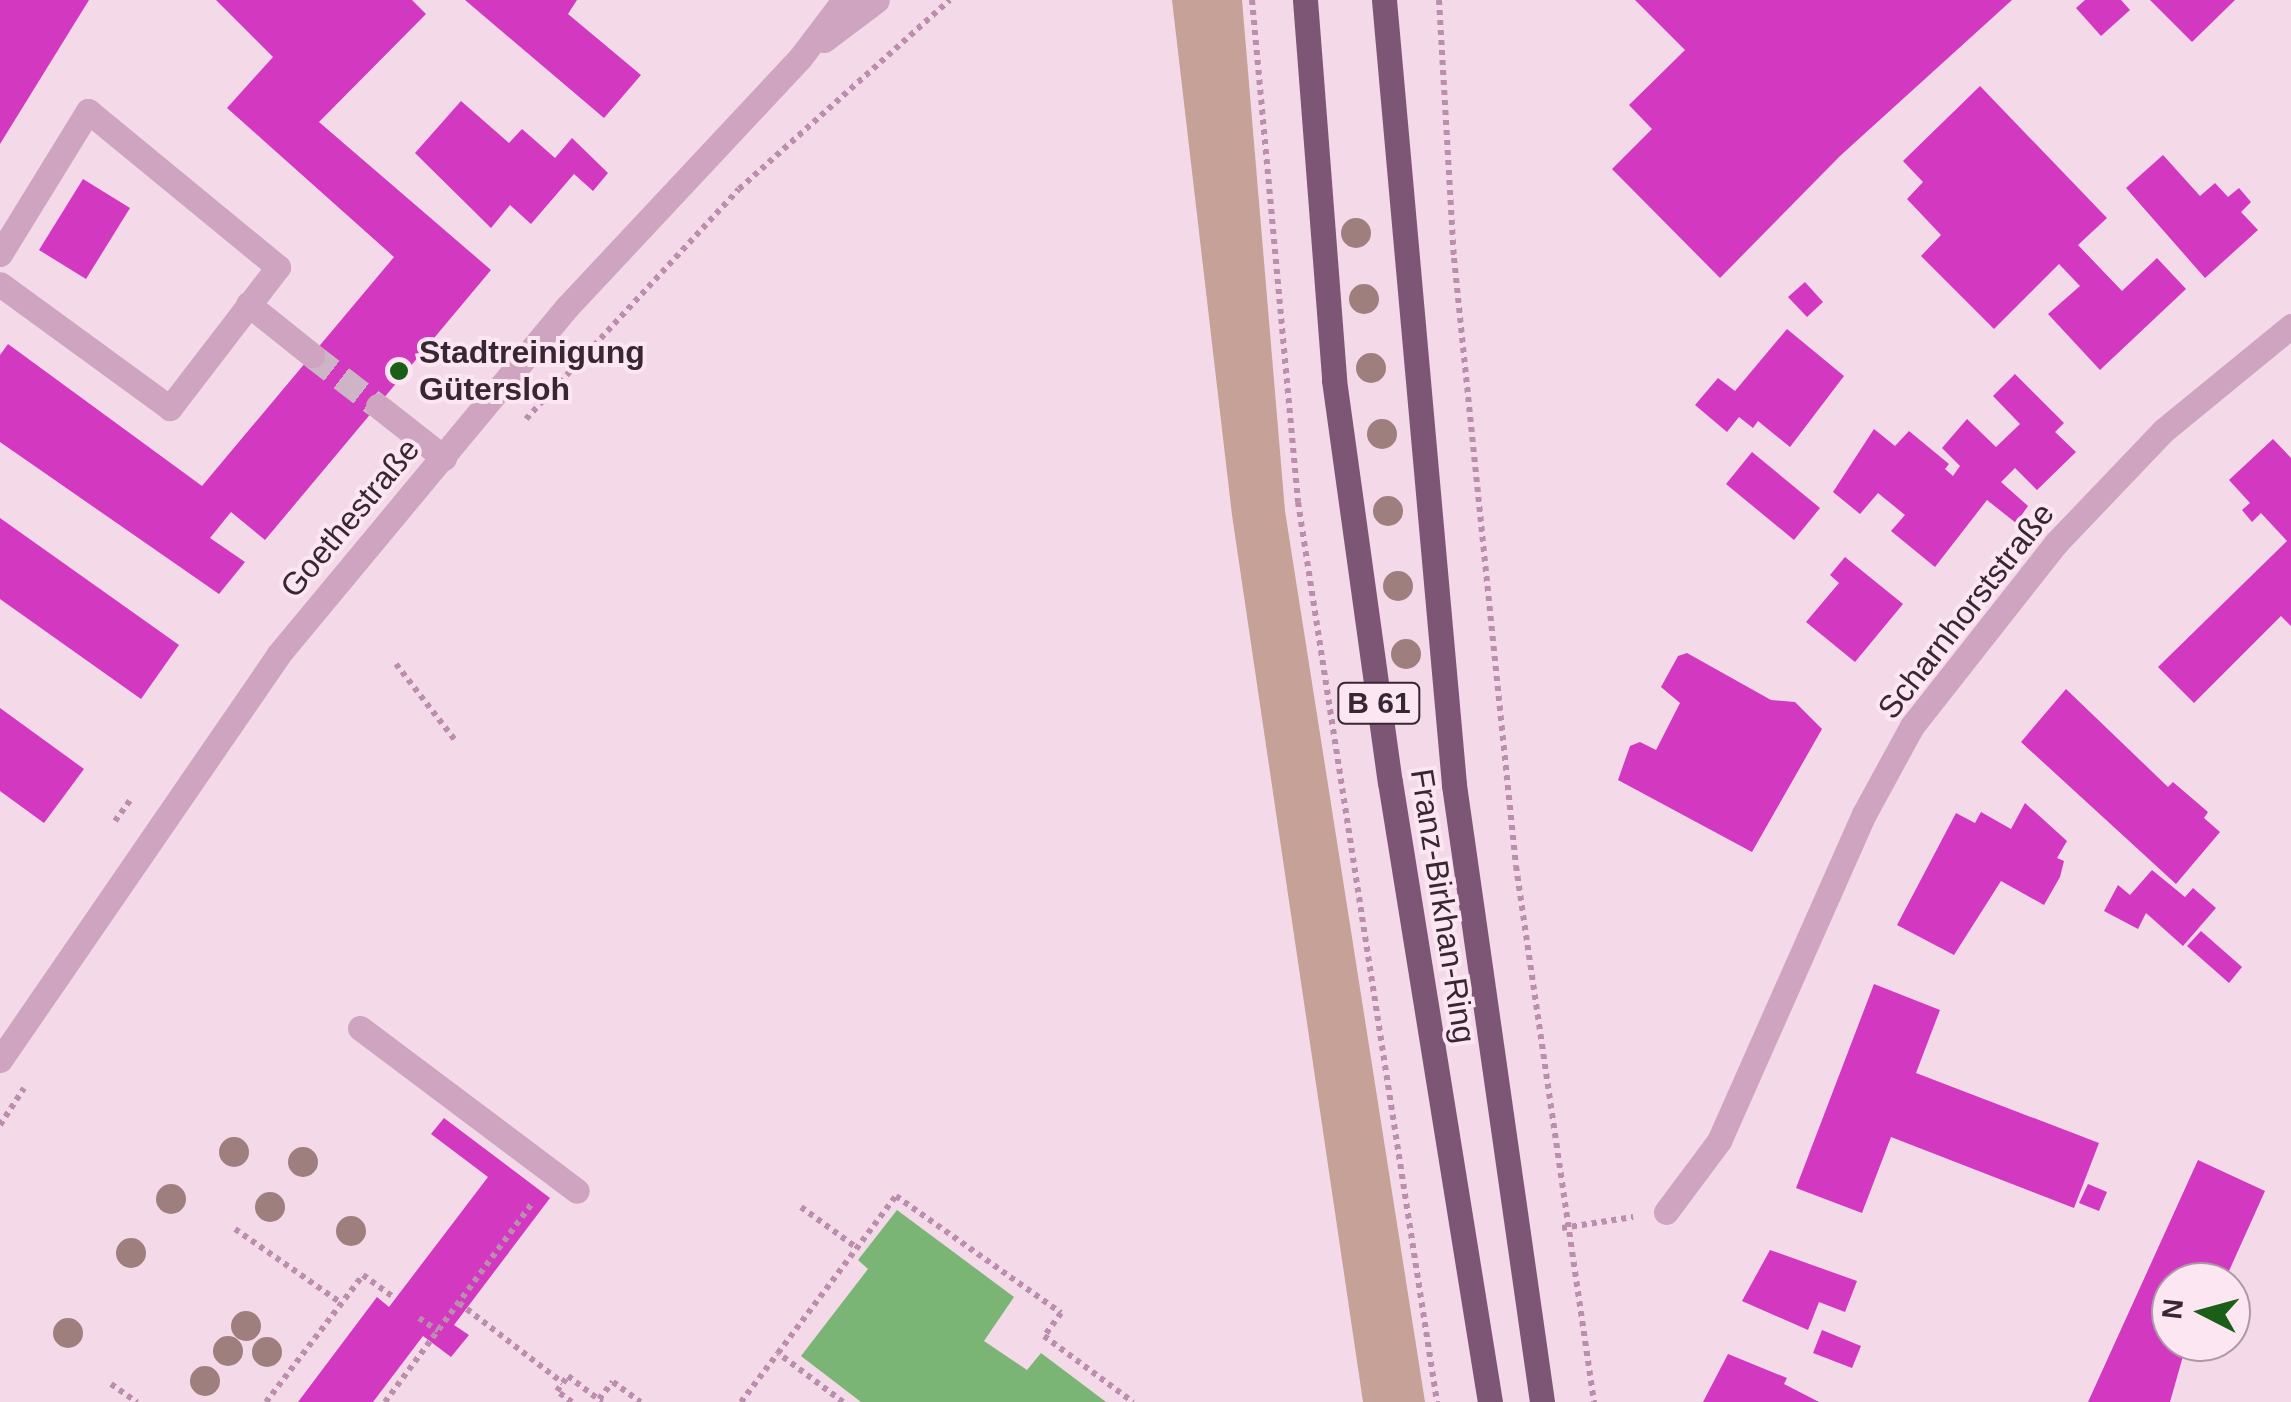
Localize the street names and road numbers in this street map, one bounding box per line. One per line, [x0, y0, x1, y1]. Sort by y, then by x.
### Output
street label: Goethestraße [272, 431, 428, 605]
street label: Scharnhorststraße [1870, 495, 2062, 727]
road number: B 61 [1336, 678, 1422, 728]
street label: Franz-Birkhan-Ring [1402, 766, 1484, 1046]

